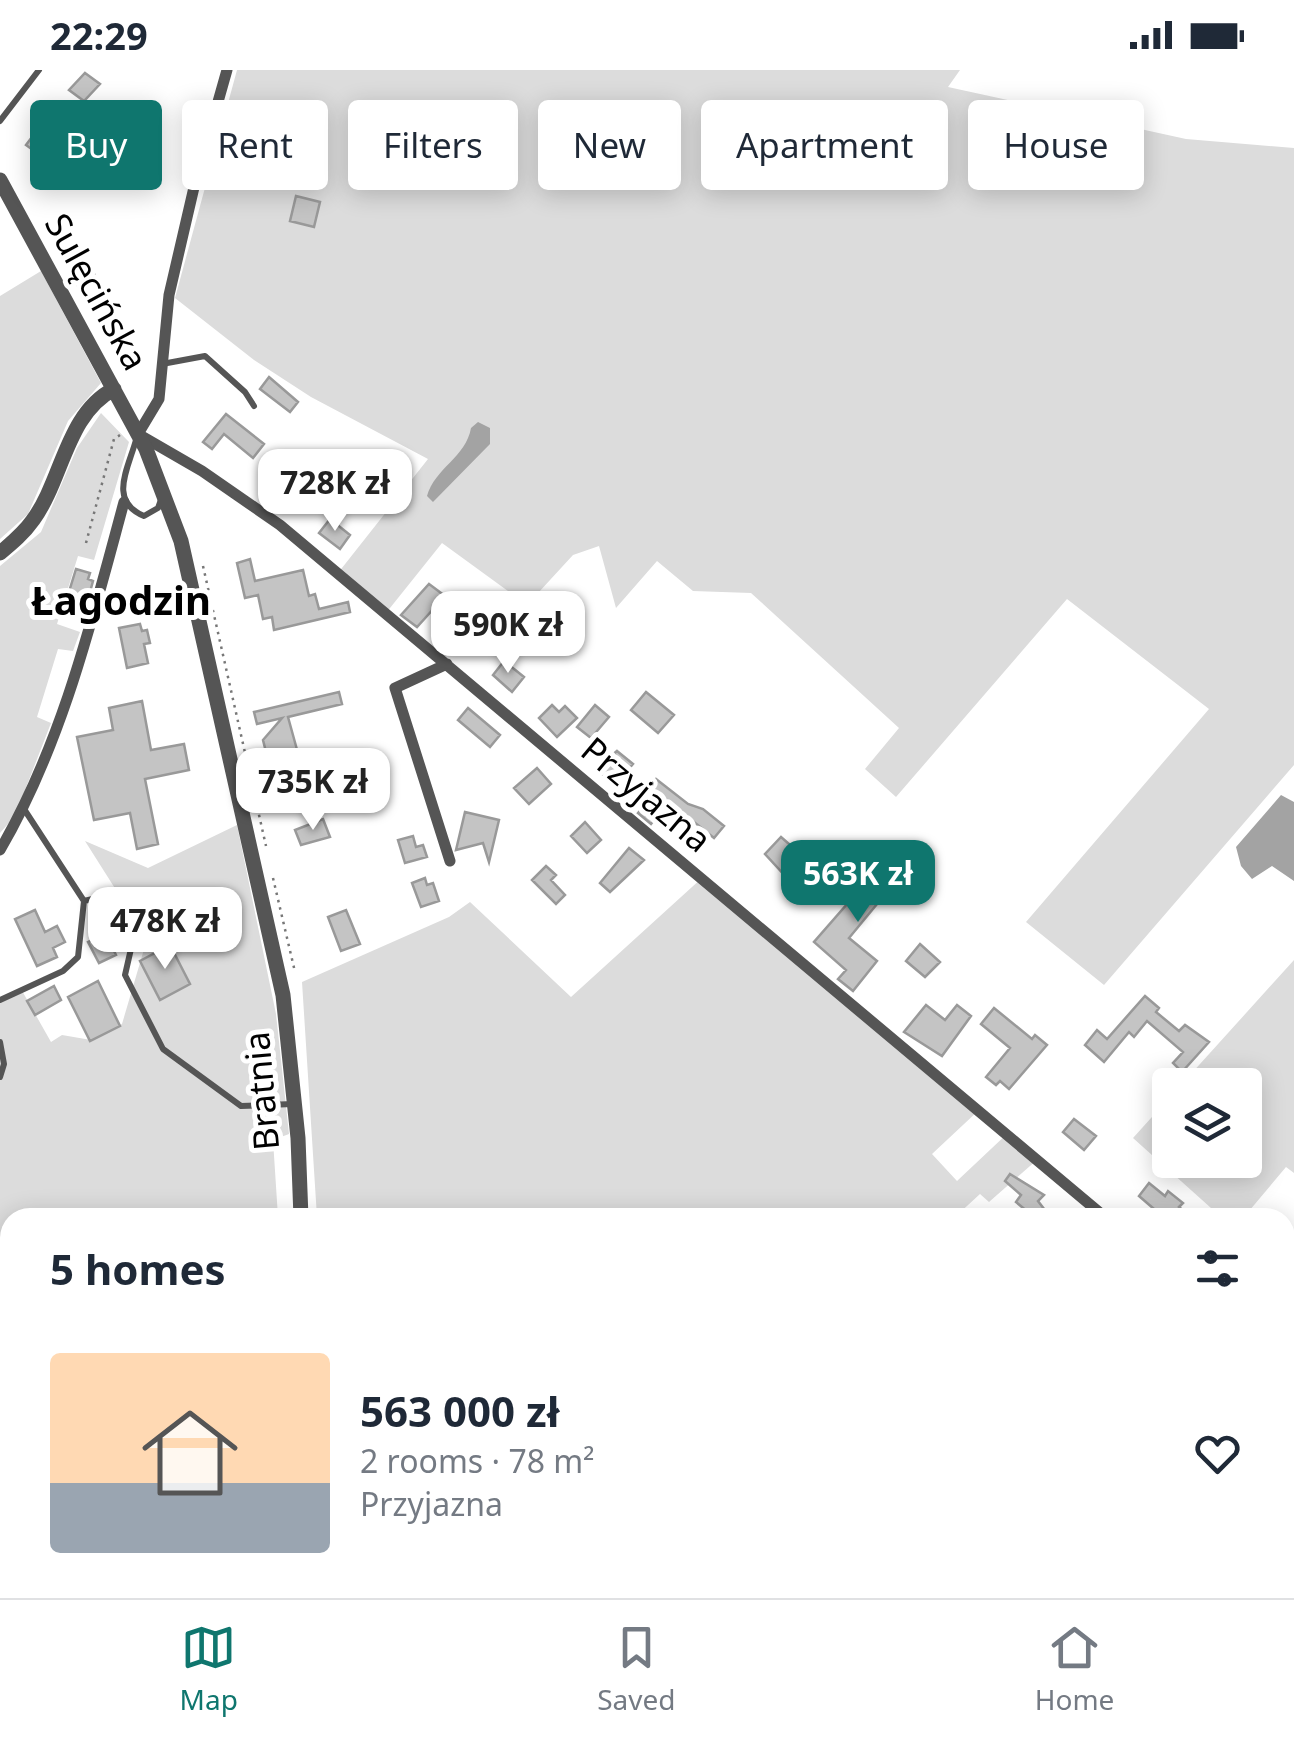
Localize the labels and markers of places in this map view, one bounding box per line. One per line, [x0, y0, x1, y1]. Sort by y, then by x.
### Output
pin: 728K zł [243, 449, 427, 534]
pin: 590K zł [416, 591, 600, 676]
pin: 735K zł [221, 748, 405, 833]
pin: 563K zł [766, 840, 950, 925]
pin: 478K zł [73, 887, 257, 972]

